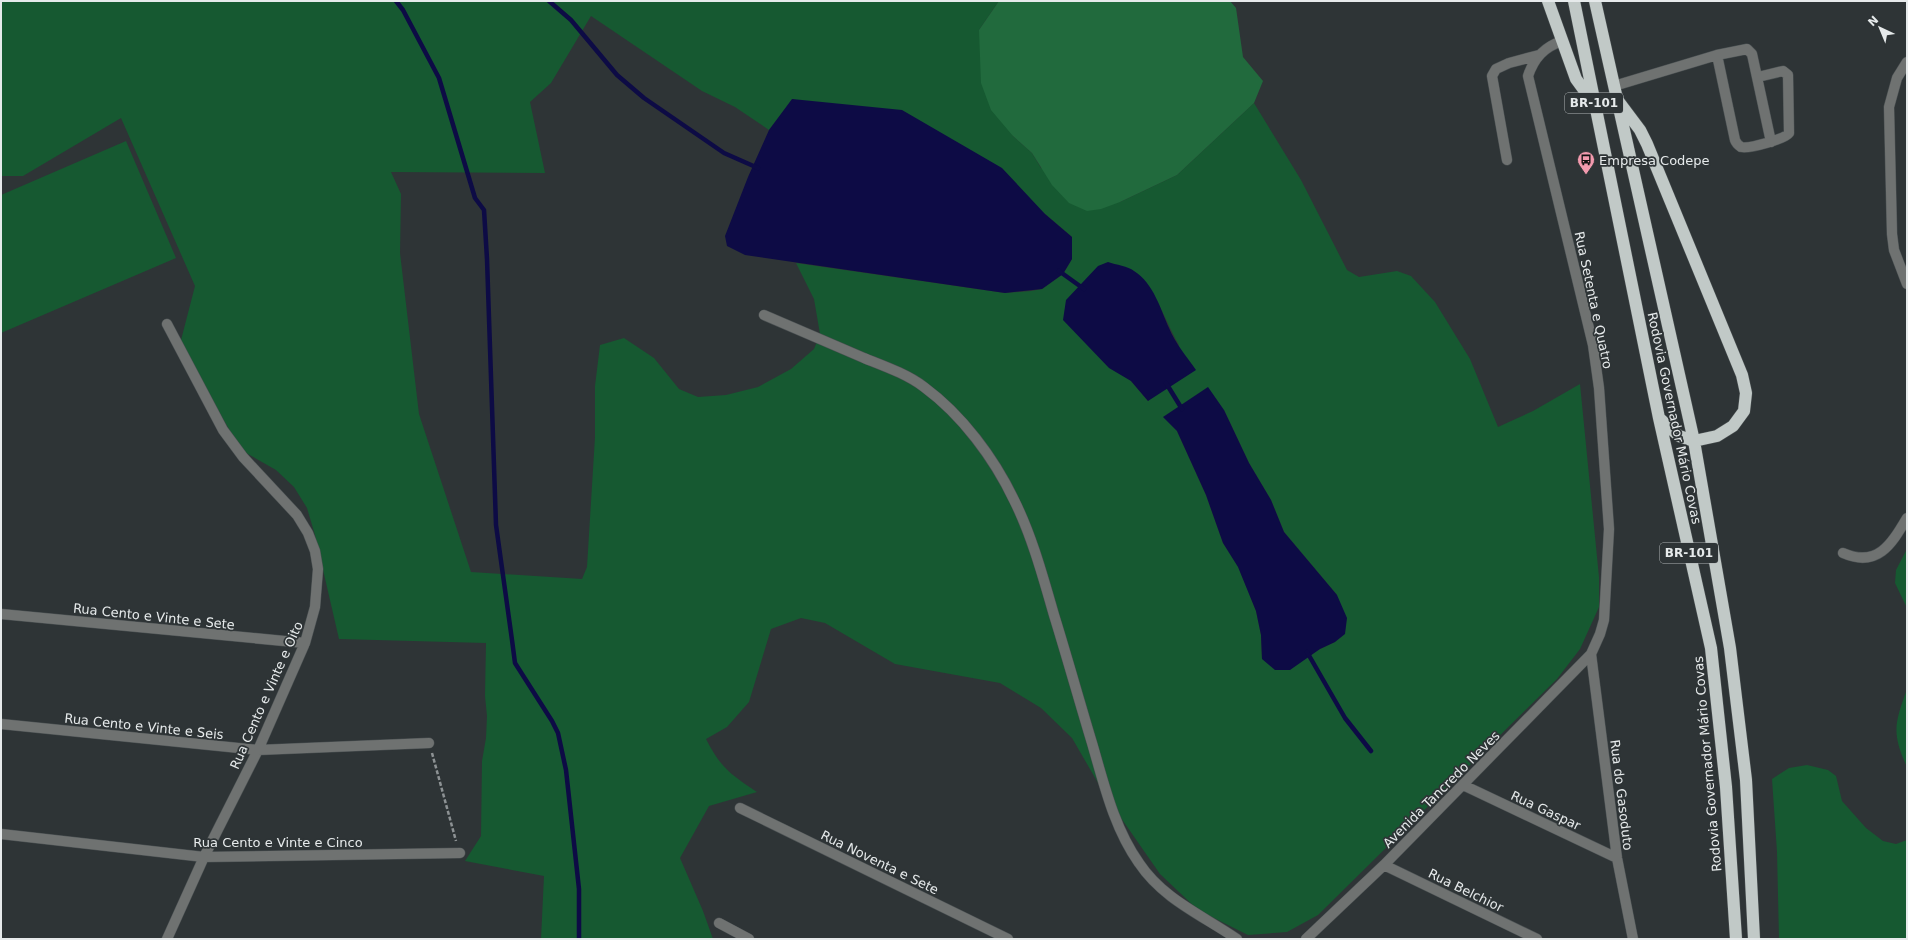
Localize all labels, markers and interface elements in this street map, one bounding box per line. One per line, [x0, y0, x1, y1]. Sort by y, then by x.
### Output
north arrow [1860, 8, 1900, 48]
text: N [1866, 13, 1881, 29]
road number: BR-101 [1565, 93, 1623, 113]
bus stop icon: Empresa Codepe [1576, 150, 1596, 175]
place label: Empresa Codepe [1599, 153, 1710, 168]
street label: Rua Setenta e Quatro [1572, 230, 1615, 370]
street label: Rodovia Governador Mário Covas [1645, 311, 1704, 526]
road number: BR-101 [1660, 543, 1718, 563]
street label: Rua Cento e Vinte e Sete [72, 601, 236, 632]
street label: Rua Cento e Vinte e Oito [227, 619, 306, 771]
street label: Rodovia Governador Mário Covas [1691, 655, 1724, 872]
street label: Rua Cento e Vinte e Seis [64, 711, 224, 742]
street label: Avenida Tancredo Neves [1380, 728, 1503, 851]
street label: Rua do Gasoduto [1607, 739, 1636, 851]
street label: Rua Gaspar [1509, 788, 1584, 833]
street label: Rua Noventa e Sete [818, 827, 941, 897]
street label: Rua Cento e Vinte e Cinco [193, 835, 363, 850]
street label: Rua Belchior [1426, 866, 1506, 915]

